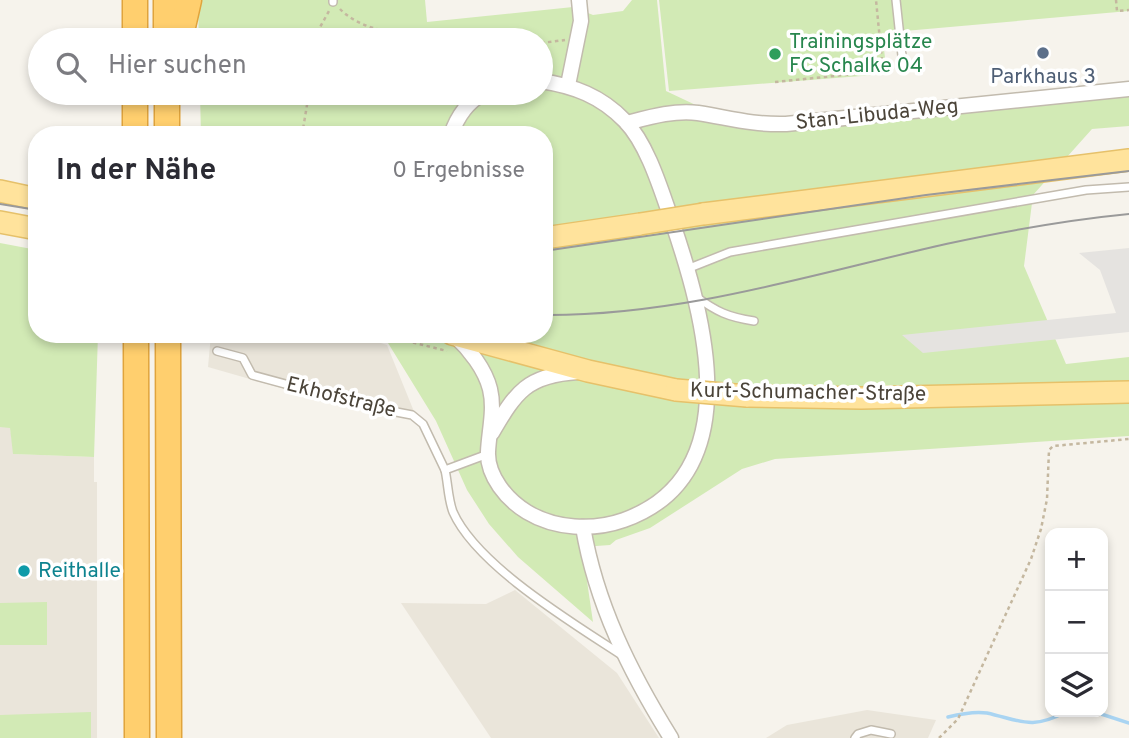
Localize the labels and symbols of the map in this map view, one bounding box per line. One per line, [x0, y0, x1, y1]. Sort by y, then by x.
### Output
place label: Trainingsplätze FC Schalke 04 [789, 29, 932, 80]
marker: Parkhaus 3 [1035, 45, 1051, 61]
marker: Trainingsplätze FC Schalke 04 [767, 46, 783, 62]
place label: Parkhaus 3 [990, 64, 1096, 91]
street label: Stan-Libuda-Weg [794, 93, 960, 137]
street label: Ekhofstraße [283, 371, 399, 425]
street label: Kurt-Schumacher-Straße [690, 377, 926, 409]
place label: Reithalle [38, 558, 121, 585]
marker: Reithalle [16, 563, 32, 579]

